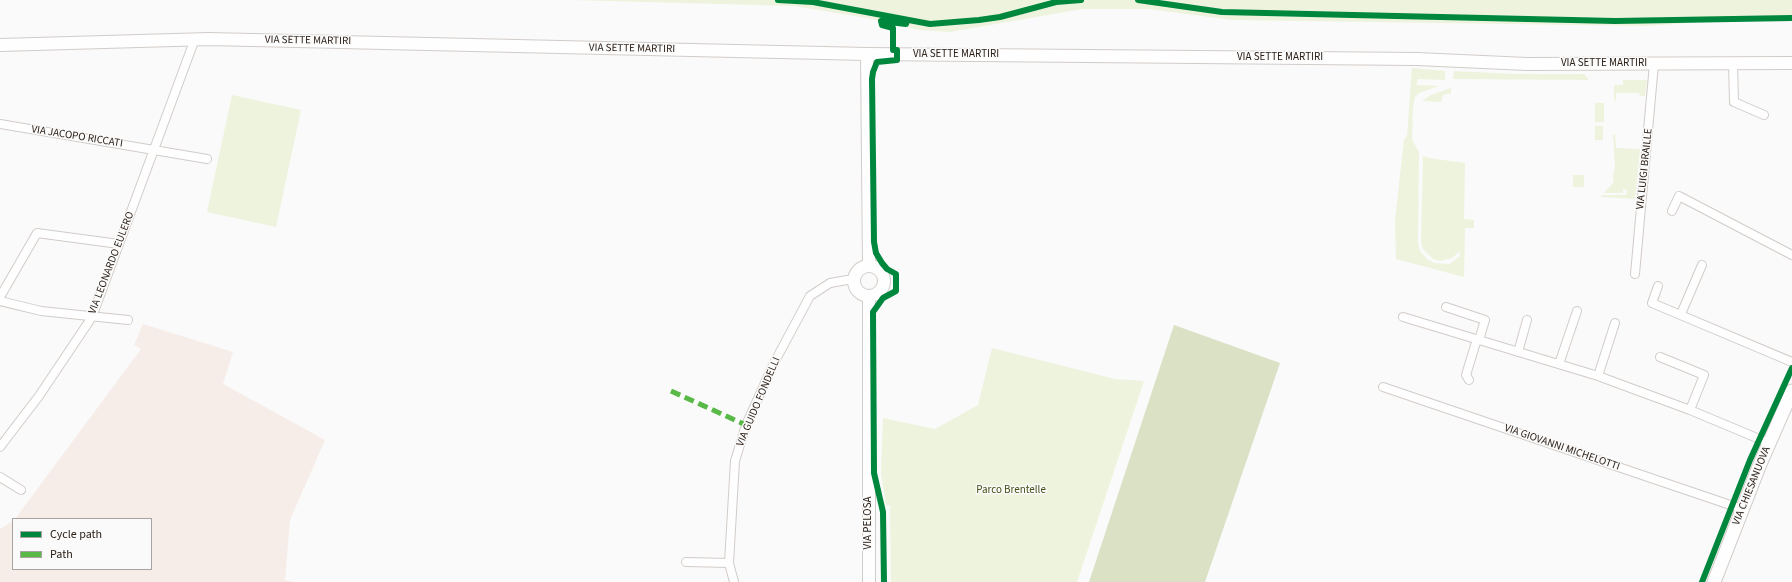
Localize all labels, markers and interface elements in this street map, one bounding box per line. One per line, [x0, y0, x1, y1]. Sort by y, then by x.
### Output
street label: VIA SETTE MARTIRI [265, 34, 351, 48]
street label: VIA SETTE MARTIRI [589, 42, 675, 56]
street label: VIA SETTE MARTIRI [913, 48, 999, 62]
street label: VIA SETTE MARTIRI [1237, 51, 1323, 65]
street label: VIA SETTE MARTIRI [1561, 57, 1647, 71]
street label: VIA JACOPO RICCATI [30, 123, 124, 151]
street label: VIA LUIGI BRAILLE [1634, 128, 1656, 210]
street label: VIA LEONARDO EULERO [86, 210, 138, 316]
street label: VIA GUIDO FONDELLI [734, 355, 784, 449]
street label: VIA GIOVANNI MICHELOTTI [1502, 422, 1622, 474]
street label: VIA CHIESANUOVA [1730, 445, 1774, 527]
park label: Parco Brentelle [976, 484, 1046, 498]
street label: VIA PELOSA [862, 497, 876, 549]
legend [12, 518, 152, 570]
text: Cycle path [50, 526, 102, 543]
text: Path [50, 546, 73, 563]

